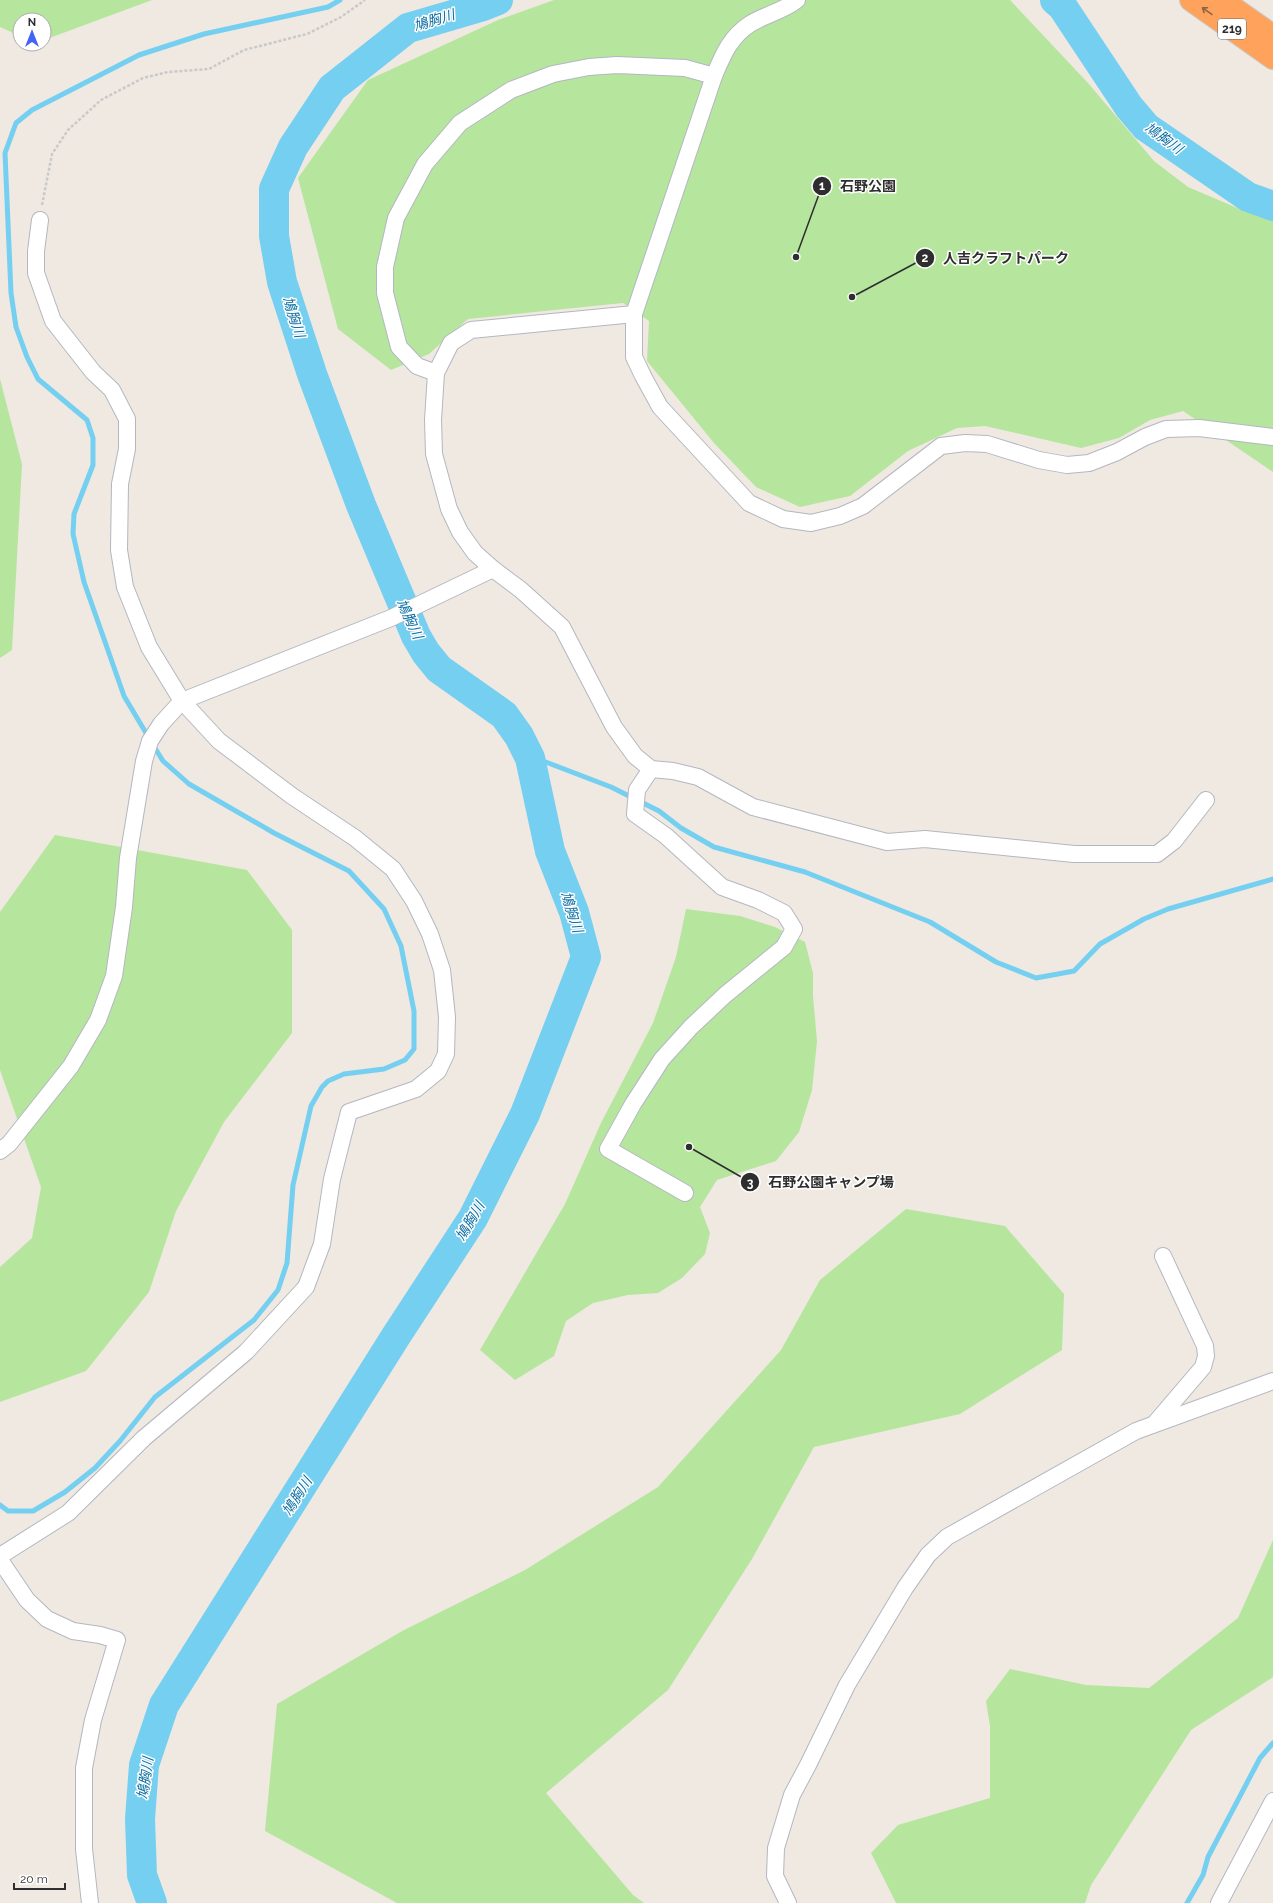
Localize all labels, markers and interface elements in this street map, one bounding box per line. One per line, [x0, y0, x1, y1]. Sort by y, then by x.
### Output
water label: 鳩胸川 [412, 6, 458, 34]
one-way arrow [1202, 7, 1213, 15]
north arrow [12, 12, 52, 52]
text: N [28, 16, 36, 29]
road number: 219 [1218, 19, 1246, 39]
water label: 鳩胸川 [1142, 119, 1187, 158]
callout: 石野公園 [812, 173, 904, 199]
text: 石野公園 [840, 178, 896, 194]
text: 1 [819, 179, 825, 193]
callout: 人吉クラフトパーク [915, 245, 1077, 271]
text: 人吉クラフトパーク [943, 250, 1069, 266]
text: 2 [922, 251, 929, 265]
water label: 鳩胸川 [280, 295, 309, 341]
water label: 鳩胸川 [394, 597, 427, 643]
water label: 鳩胸川 [558, 890, 587, 936]
callout: 石野公園キャンプ場 [740, 1169, 902, 1195]
text: 石野公園キャンプ場 [768, 1174, 894, 1190]
text: 3 [747, 1176, 754, 1190]
water label: 鳩胸川 [453, 1197, 488, 1243]
water label: 鳩胸川 [279, 1472, 316, 1518]
water label: 鳩胸川 [134, 1754, 156, 1800]
scale bar [14, 1865, 65, 1891]
text: 20 m [20, 1872, 48, 1886]

